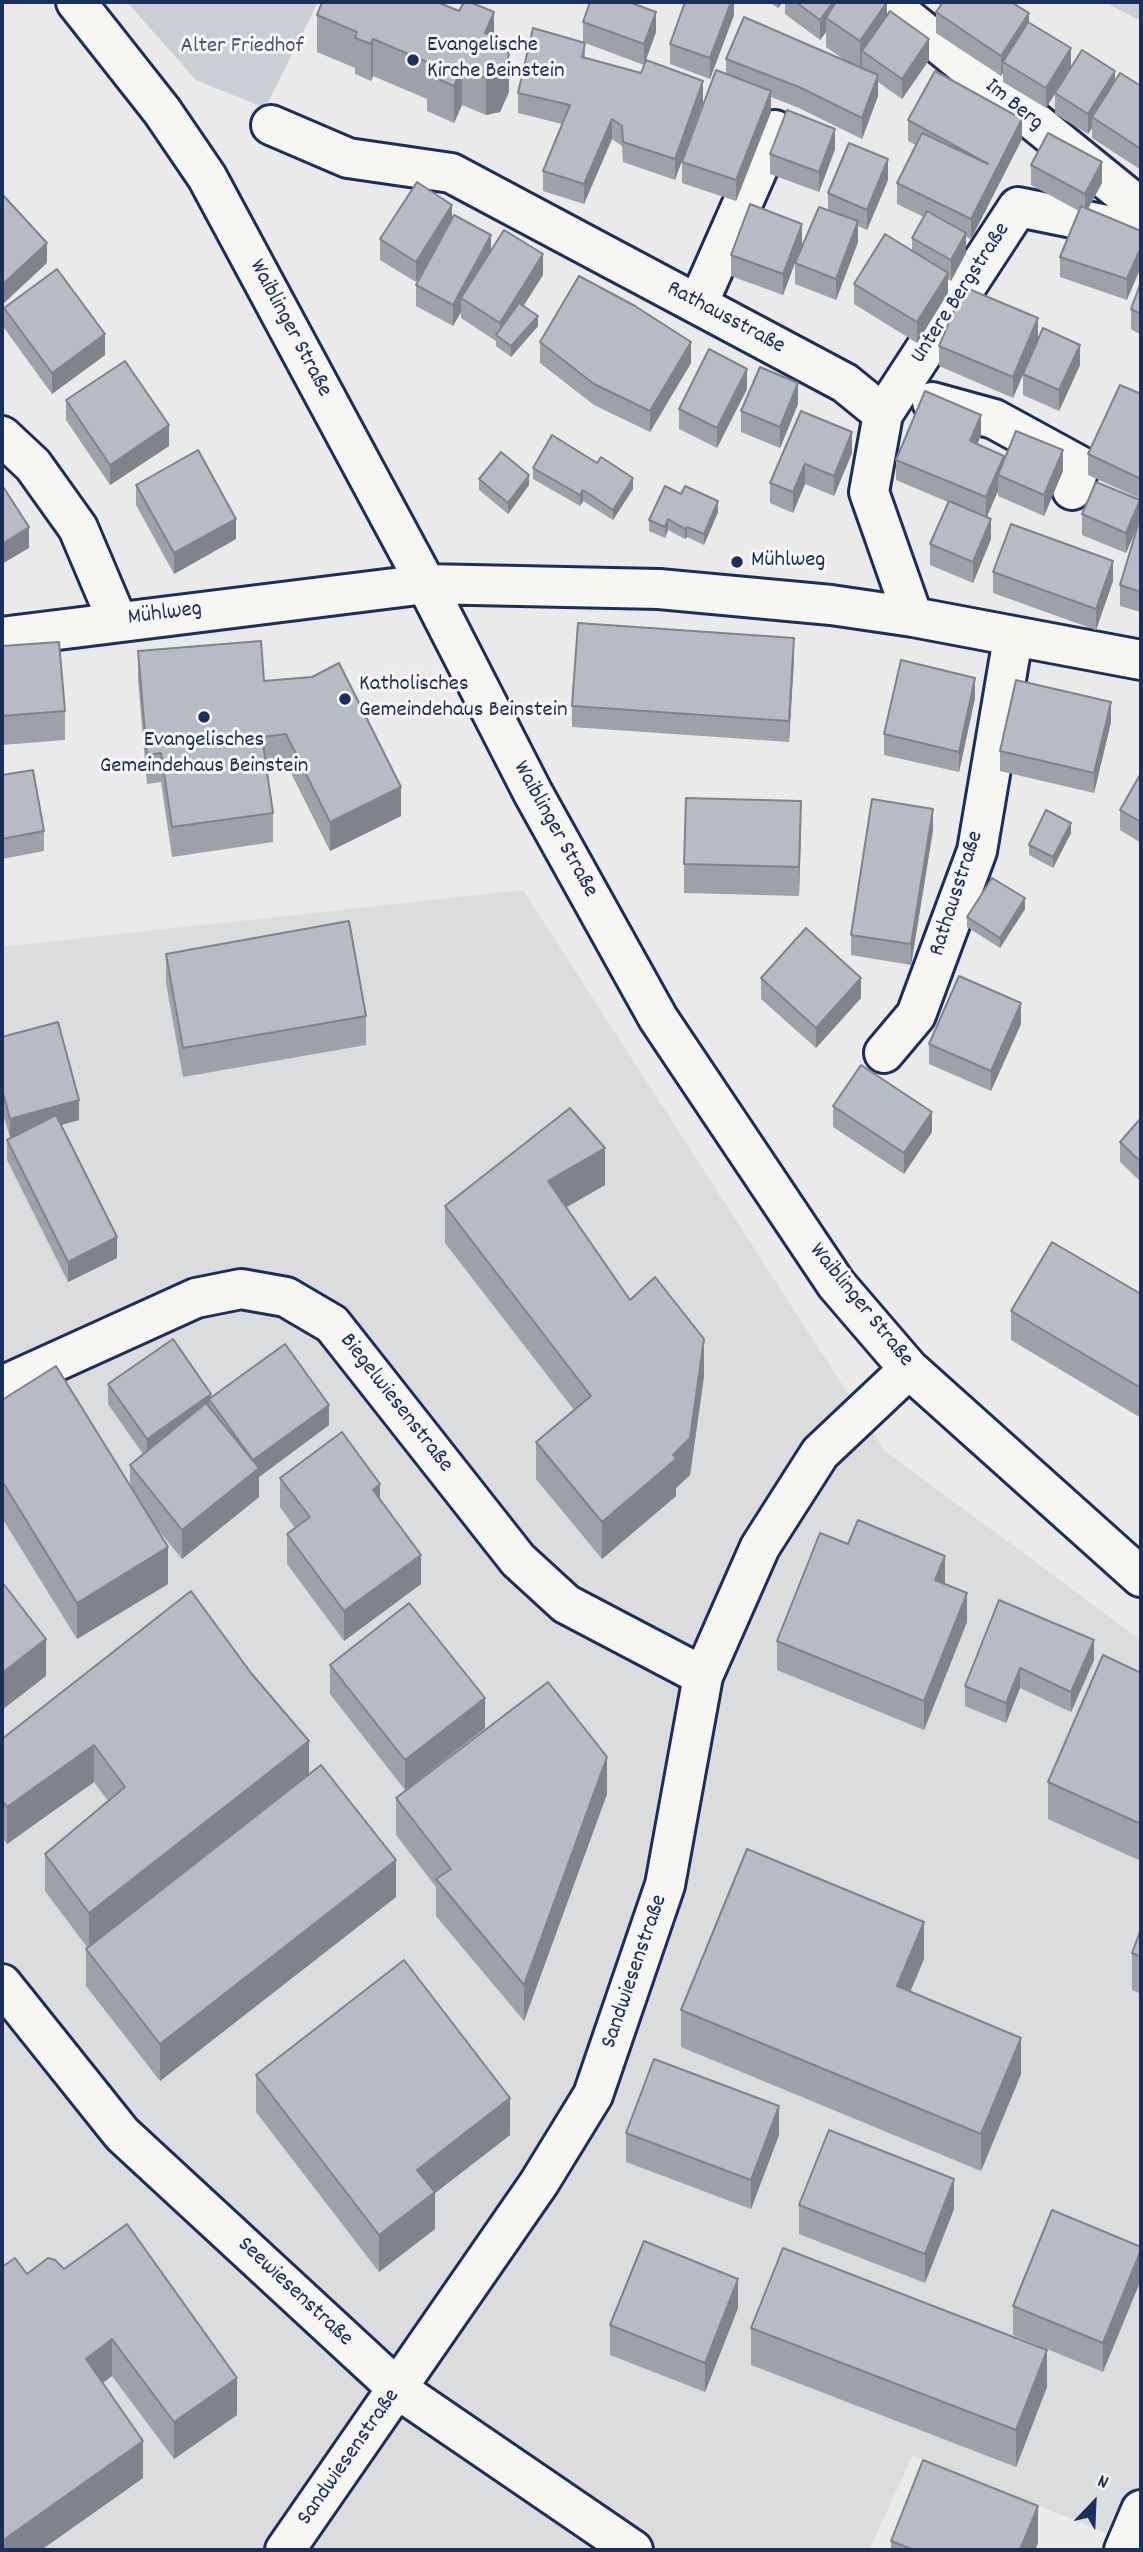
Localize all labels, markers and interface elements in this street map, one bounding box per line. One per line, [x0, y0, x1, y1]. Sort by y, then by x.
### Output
place label: Evangelische Kirche Beinstein [427, 33, 565, 87]
park label: Alter Friedhof [180, 34, 304, 62]
marker: Evangelische Kirche Beinstein [405, 52, 421, 68]
street label: Im Berg [978, 74, 1048, 138]
street label: Untere Bergstraße [906, 218, 1018, 370]
street label: Waiblinger Straße [241, 256, 337, 402]
street label: Rathausstraße [661, 276, 789, 362]
place label: Mühlweg [751, 548, 825, 576]
marker: Mühlweg [729, 554, 745, 570]
street label: Mühlweg [126, 597, 204, 633]
place label: Katholisches Gemeindehaus Beinstein [359, 672, 568, 726]
marker: Katholisches Gemeindehaus Beinstein [337, 691, 353, 707]
marker: Evangelisches Gemeindehaus Beinstein [196, 709, 212, 725]
place label: Evangelisches Gemeindehaus Beinstein [100, 728, 308, 782]
street label: Waiblinger Straße [505, 757, 603, 903]
street label: Rathausstraße [925, 828, 991, 960]
street label: Waiblinger Straße [802, 1238, 918, 1374]
street label: Biegelwiesenstraße [332, 1329, 458, 1479]
street label: Sandwiesenstraße [597, 1892, 675, 2052]
street label: Seewiesenstraße [230, 2232, 358, 2354]
street label: Sandwiesenstraße [293, 2384, 407, 2532]
north arrow [1059, 2468, 1129, 2538]
text: N [1093, 2469, 1112, 2497]

